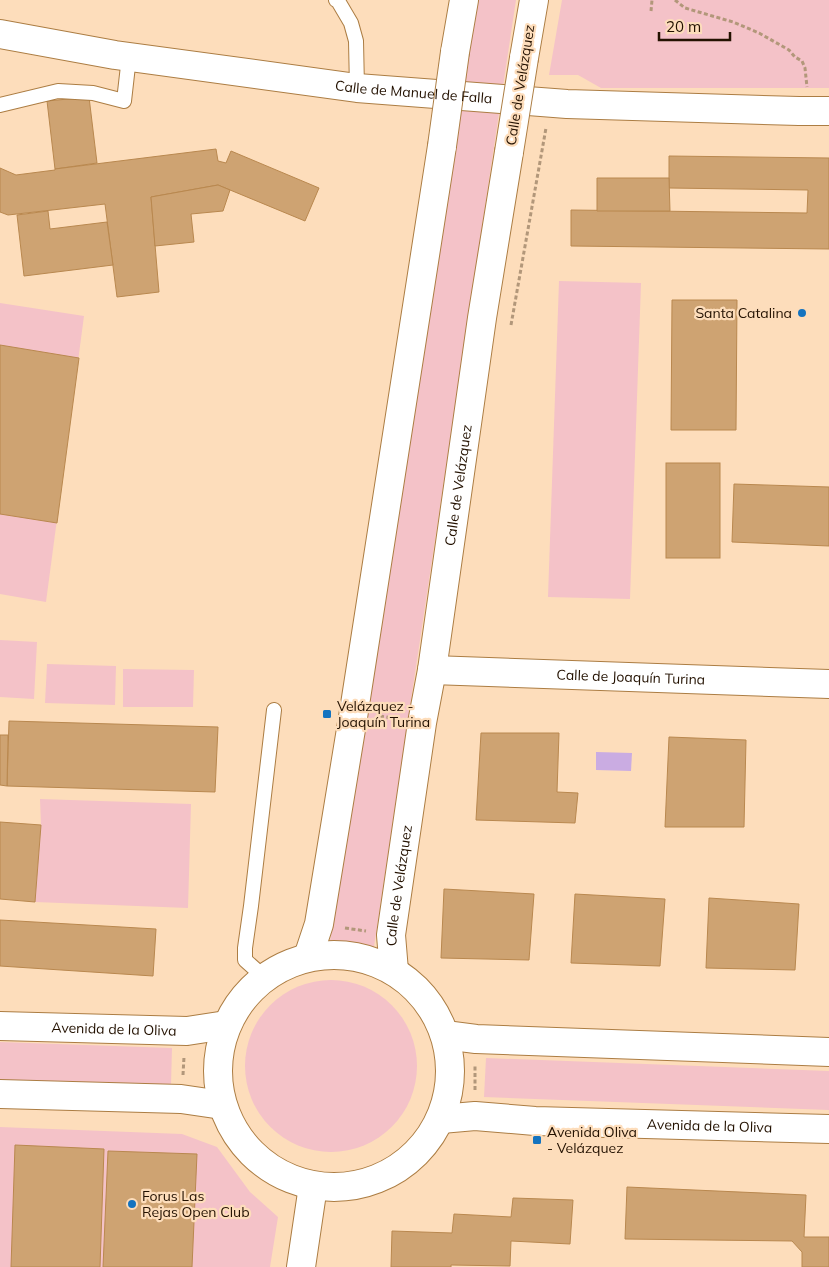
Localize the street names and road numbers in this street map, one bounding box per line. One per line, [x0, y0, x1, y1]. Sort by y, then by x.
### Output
street label: Calle de Velázquez [502, 23, 538, 147]
street label: Calle de Manuel de Falla [334, 76, 493, 107]
street label: Calle de Velázquez [441, 423, 476, 547]
street label: Calle de Joaquín Turina [556, 665, 706, 689]
street label: Calle de Velázquez [382, 824, 416, 947]
street label: Avenida de la Oliva [51, 1018, 177, 1040]
street label: Avenida de la Oliva [647, 1115, 772, 1136]

